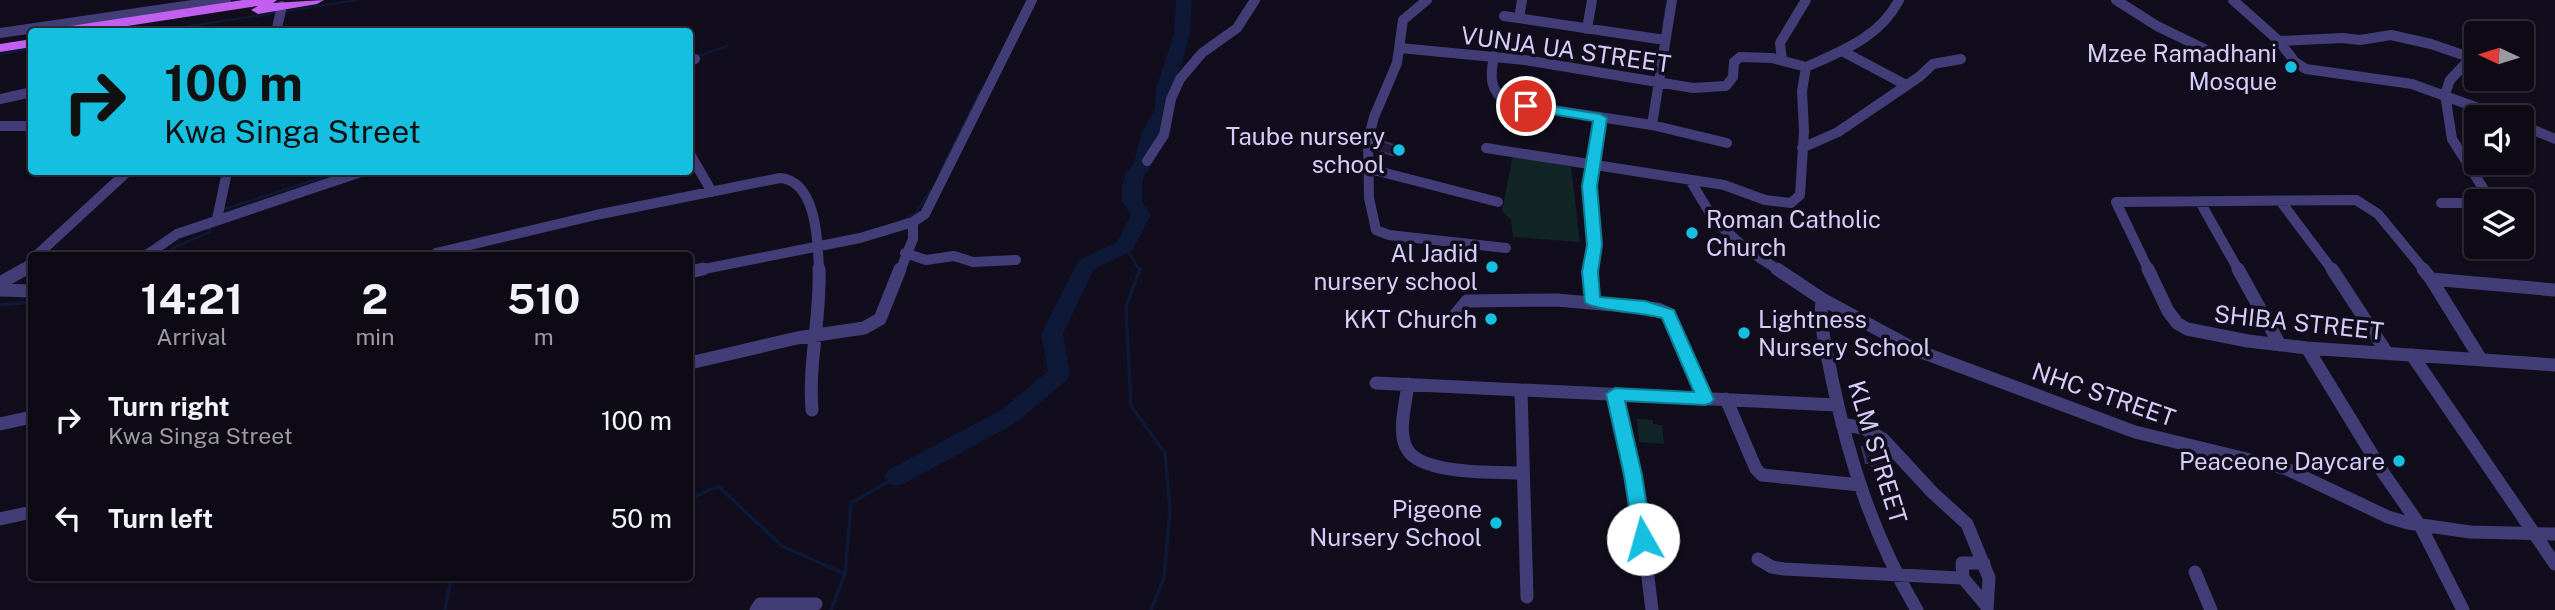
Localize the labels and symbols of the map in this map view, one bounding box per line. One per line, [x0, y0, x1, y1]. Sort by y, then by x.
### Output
street label: VUNJA UA STREET [1459, 20, 1673, 78]
north arrow [2464, 21, 2534, 91]
place label: Mzee Ramadhani Mosque [2087, 39, 2277, 95]
marker: Mzee Ramadhani Mosque [2283, 59, 2299, 75]
pin [1496, 76, 1556, 136]
place label: Taube nursery school [1226, 122, 1385, 178]
marker: Taube nursery school [1391, 142, 1407, 158]
place label: Roman Catholic Church [1706, 205, 1881, 261]
marker: Roman Catholic Church [1684, 225, 1700, 241]
place label: Al Jadid nursery school [1313, 239, 1478, 295]
marker: Al Jadid nursery school [1484, 259, 1500, 275]
street label: SHIBA STREET [2213, 299, 2385, 345]
place label: KKT Church [1344, 305, 1477, 333]
place label: Lightness Nursery School [1758, 305, 1931, 361]
marker: KKT Church [1483, 311, 1499, 327]
marker: Lightness Nursery School [1736, 325, 1752, 341]
street label: NHC STREET [2029, 356, 2179, 432]
street label: KLM STREET [1843, 377, 1913, 527]
place label: Peaceone Daycare [2179, 447, 2385, 475]
marker: Peaceone Daycare [2391, 453, 2407, 469]
place label: Pigeone Nursery School [1309, 495, 1482, 551]
position arrow [1606, 502, 1680, 576]
marker: Pigeone Nursery School [1488, 515, 1504, 531]

